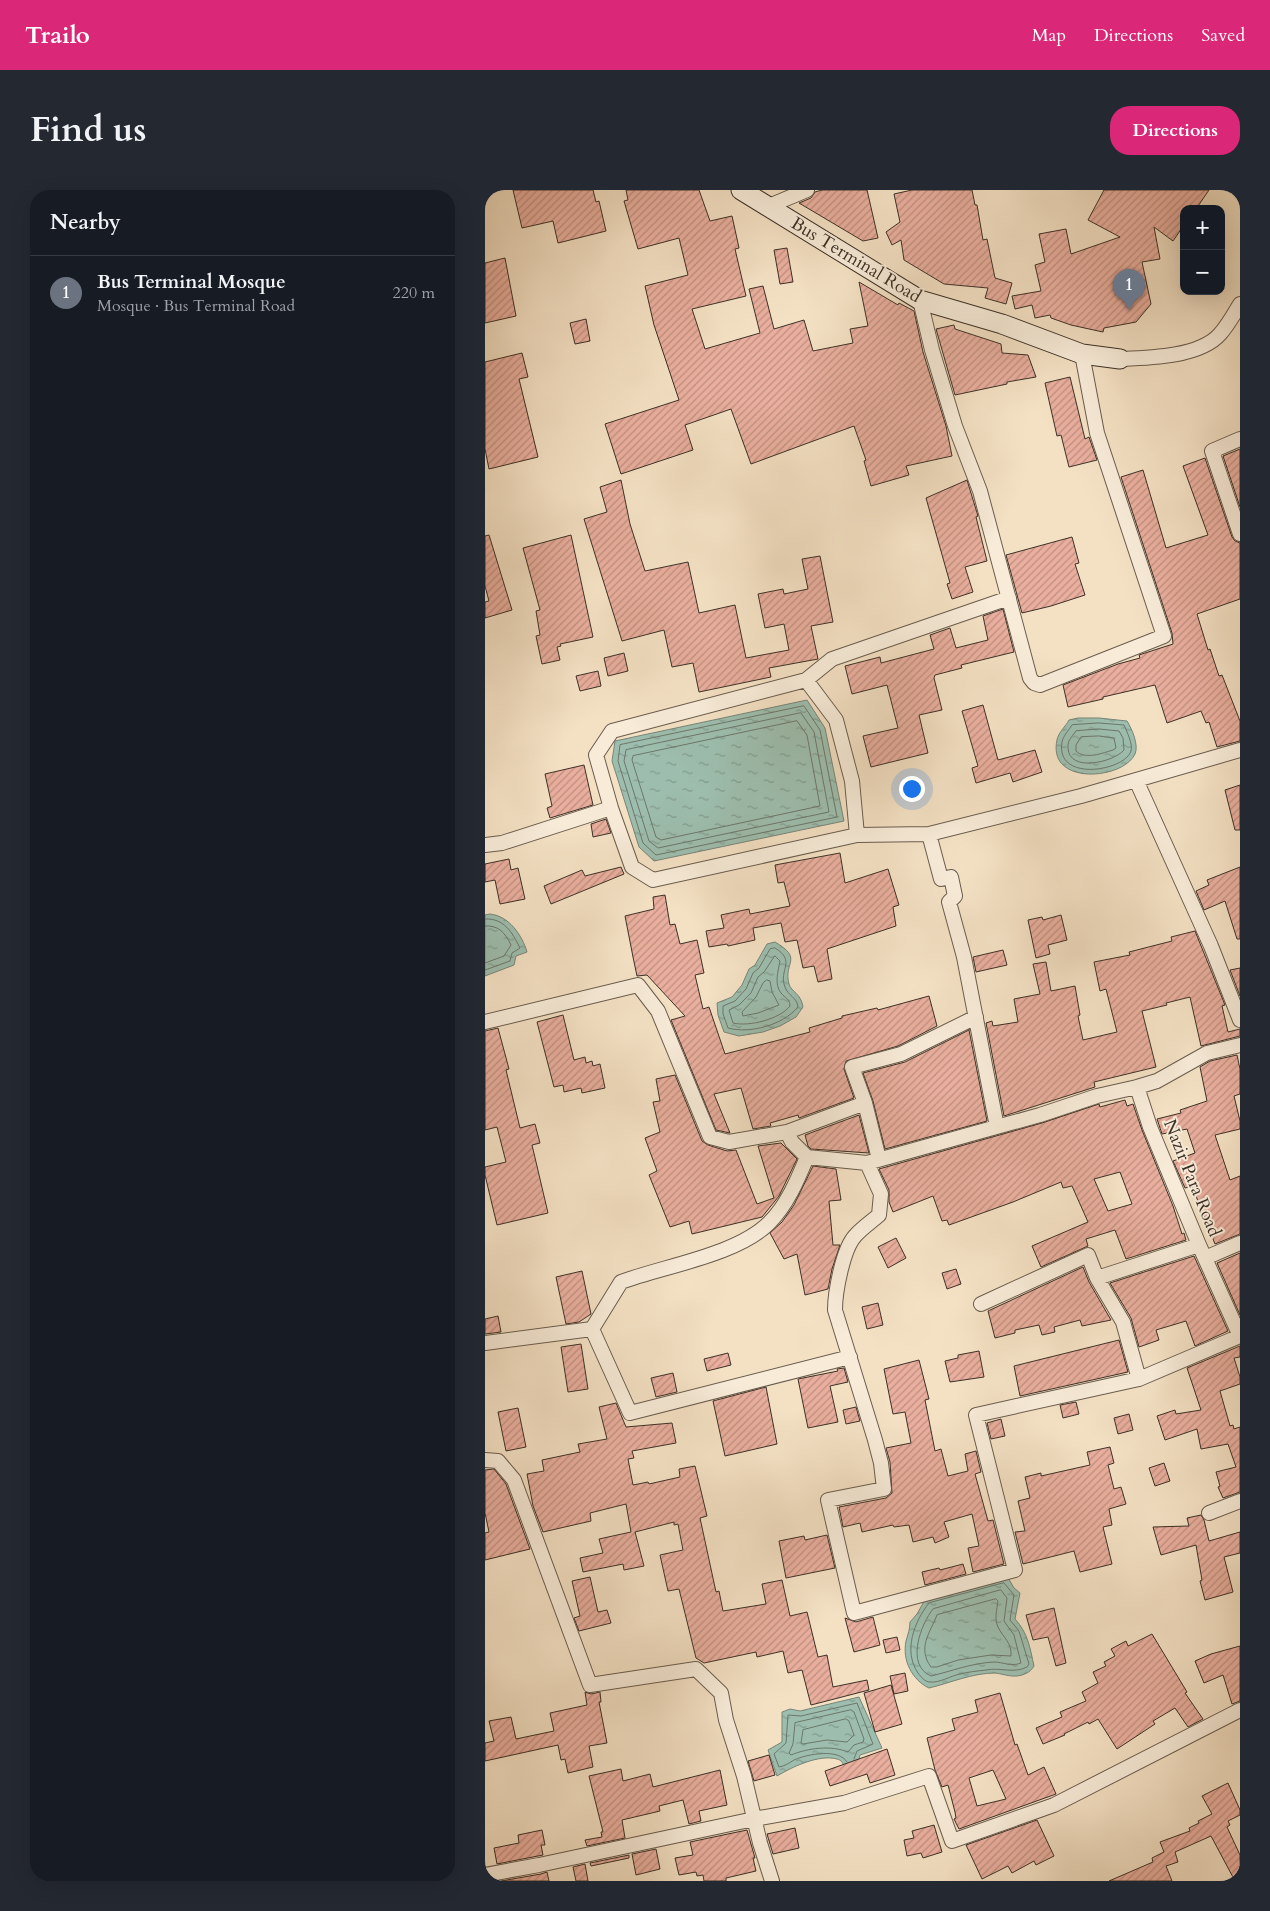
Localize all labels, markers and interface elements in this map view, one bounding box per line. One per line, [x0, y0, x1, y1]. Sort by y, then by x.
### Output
text: Trailo [25, 19, 90, 52]
text: Map [1032, 23, 1066, 48]
text: Directions [1094, 23, 1173, 48]
text: Saved [1201, 23, 1245, 48]
text: Find us [30, 106, 146, 154]
button: Directions [1110, 106, 1240, 155]
map controls [1180, 205, 1225, 295]
button: + [1180, 205, 1225, 250]
text: Nearby [50, 208, 121, 237]
street label: Bus Terminal Road [786, 211, 926, 309]
button: − [1180, 250, 1225, 295]
text: Bus Terminal Mosque [97, 269, 286, 295]
pin: 1 [1113, 269, 1145, 310]
text: 1 [62, 282, 70, 304]
text: 220 m [393, 282, 435, 304]
text: Mosque · Bus Terminal Road [97, 295, 295, 317]
your location [899, 776, 925, 802]
street label: Nazir Para Road [1157, 1115, 1227, 1241]

